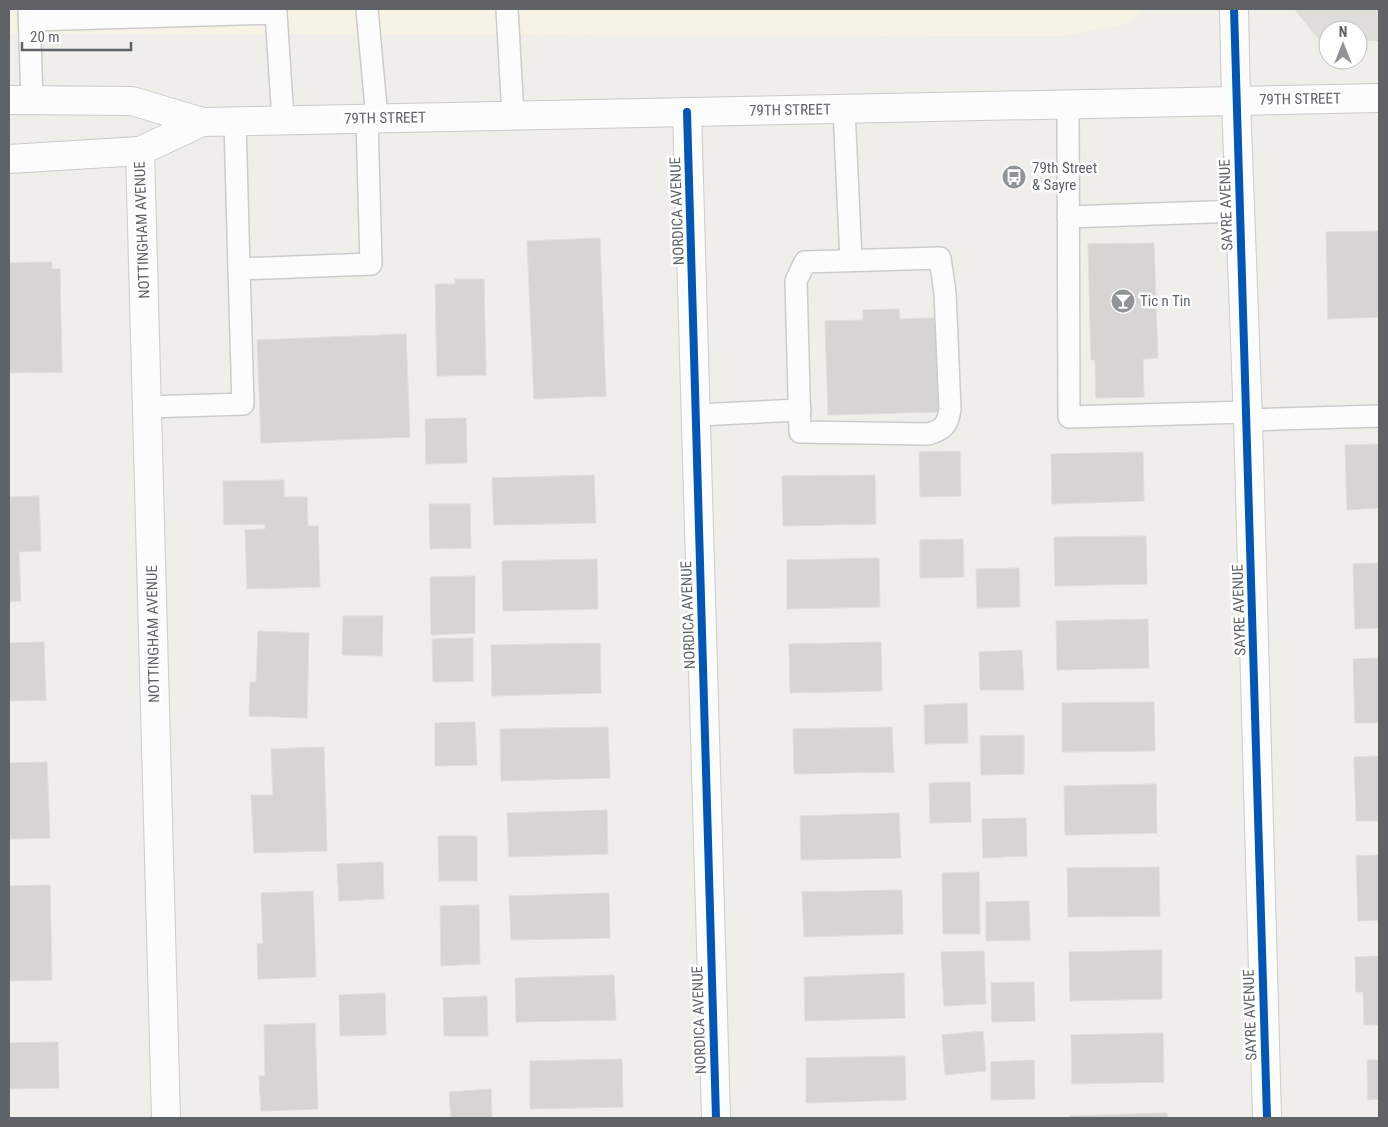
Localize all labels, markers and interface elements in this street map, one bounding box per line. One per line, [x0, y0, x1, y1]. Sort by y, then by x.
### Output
scale bar [22, 20, 131, 52]
north arrow [1318, 20, 1368, 70]
text: N [1339, 24, 1347, 40]
text: 20 m [30, 28, 60, 46]
street label: 79TH STREET [1259, 89, 1341, 109]
street label: 79TH STREET [749, 100, 831, 120]
street label: 79TH STREET [344, 108, 426, 128]
street label: NORDICA AVENUE [666, 157, 688, 265]
place label: 79th Street & Sayre [1032, 159, 1097, 194]
street label: SAYRE AVENUE [1215, 159, 1237, 251]
street label: NOTTINGHAM AVENUE [131, 161, 153, 299]
bus stop icon: 79th Street & Sayre [1001, 164, 1027, 190]
bar icon: Tic n Tin [1110, 288, 1136, 314]
place label: Tic n Tin [1140, 292, 1191, 310]
street label: NORDICA AVENUE [677, 561, 699, 669]
street label: SAYRE AVENUE [1228, 564, 1250, 656]
street label: NOTTINGHAM AVENUE [143, 565, 163, 703]
street label: NORDICA AVENUE [688, 966, 710, 1074]
street label: SAYRE AVENUE [1239, 969, 1261, 1061]

